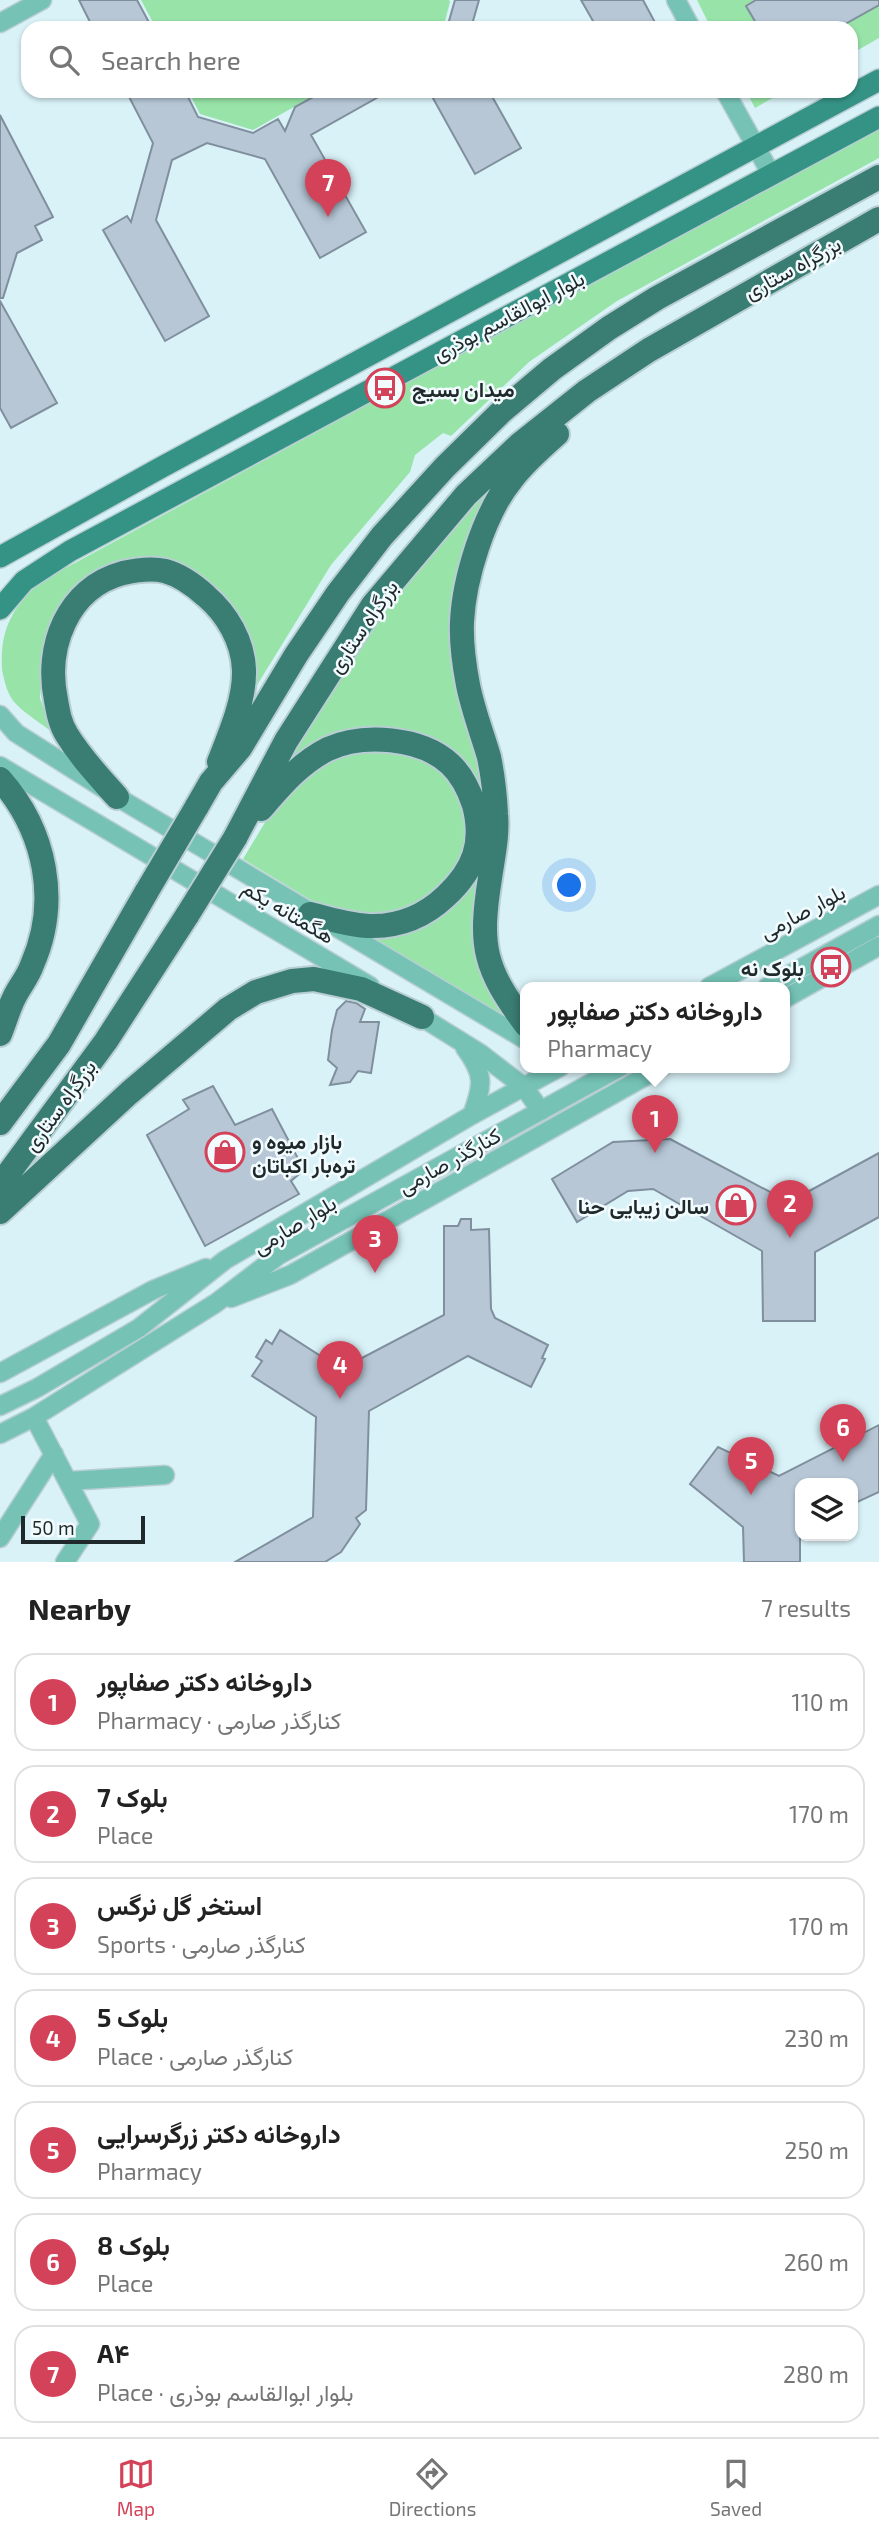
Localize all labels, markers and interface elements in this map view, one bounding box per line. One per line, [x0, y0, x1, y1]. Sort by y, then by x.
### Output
search box [21, 21, 858, 98]
icon: search [45, 41, 83, 79]
text: Search here [101, 44, 241, 75]
pin: 7 [305, 159, 351, 217]
street label: بزرگراه ستاری [739, 230, 846, 306]
street label: بلوار ابوالقاسم بوذری [428, 264, 590, 368]
bus stop icon: میدان بسیج [364, 367, 406, 409]
place label: میدان بسیج [412, 376, 515, 404]
street label: بزرگراه ستاری [322, 575, 404, 678]
your location [552, 868, 586, 902]
street label: هگمتانه یکم [237, 874, 340, 951]
street label: بلوار صارمی [755, 878, 850, 946]
bus stop icon: بلوک نه [810, 946, 852, 988]
place label: بلوک نه [741, 955, 804, 982]
popup [520, 982, 790, 1073]
text: داروخانه دکتر صفاپور [547, 994, 763, 1025]
text: Pharmacy [547, 1034, 652, 1062]
street label: بزرگراه ستاری [18, 1055, 102, 1157]
pin: 1 [632, 1095, 678, 1153]
street label: کنارگذر صارمی [393, 1122, 506, 1200]
place label: بازار میوه و تره‌بار اکباتان [252, 1128, 356, 1179]
shop icon: بازار میوه و تره‌بار اکباتان [204, 1131, 246, 1173]
pin: 2 [767, 1180, 813, 1238]
shop icon: سالن زیبایی حنا [715, 1184, 757, 1226]
street label: بلوار صارمی [248, 1189, 341, 1260]
place label: سالن زیبایی حنا [578, 1193, 709, 1220]
pin: 3 [352, 1215, 398, 1273]
pin: 4 [317, 1341, 363, 1399]
pin: 6 [820, 1404, 866, 1462]
pin: 5 [728, 1437, 774, 1495]
map controls [795, 1478, 858, 1541]
button: layers [795, 1478, 858, 1541]
scale bar [21, 1513, 145, 1545]
text: 50 m [32, 1516, 75, 1539]
text: Nearby [28, 1590, 131, 1626]
text: 7 results [761, 1594, 851, 1622]
text: داروخانه دکتر صفاپور [97, 1665, 312, 1696]
text: 1 [48, 1688, 58, 1716]
text: 110 m [792, 1688, 849, 1716]
text: Pharmacy · کنارگذر صارمی [97, 1706, 341, 1734]
text: بلوک 7 [97, 1781, 168, 1812]
text: 2 [46, 1800, 60, 1828]
text: 170 m [789, 1800, 849, 1828]
text: Place [97, 1821, 153, 1849]
text: استخر گل نرگس [97, 1889, 262, 1920]
text: 3 [46, 1912, 60, 1940]
text: 170 m [789, 1912, 849, 1940]
text: Sports · کنارگذر صارمی [97, 1930, 306, 1958]
text: بلوک 5 [97, 2001, 168, 2032]
text: 4 [46, 2024, 60, 2052]
text: 230 m [784, 2024, 849, 2052]
text: Place · کنارگذر صارمی [97, 2042, 293, 2070]
text: داروخانه دکتر زرگرسرایی [97, 2117, 341, 2148]
text: 5 [47, 2136, 59, 2164]
text: 250 m [785, 2136, 849, 2164]
text: Pharmacy [97, 2157, 202, 2185]
text: بلوک 8 [97, 2229, 170, 2260]
text: 6 [46, 2248, 60, 2276]
text: 260 m [784, 2248, 849, 2276]
text: Place [97, 2269, 153, 2297]
text: A۴ [97, 2337, 129, 2368]
text: 7 [47, 2360, 59, 2388]
text: 280 m [783, 2360, 849, 2388]
text: Place · بلوار ابوالقاسم بوذری [97, 2378, 354, 2406]
tab: Map [117, 2455, 155, 2520]
tab: Directions [389, 2455, 476, 2520]
tab: Saved [710, 2455, 762, 2520]

